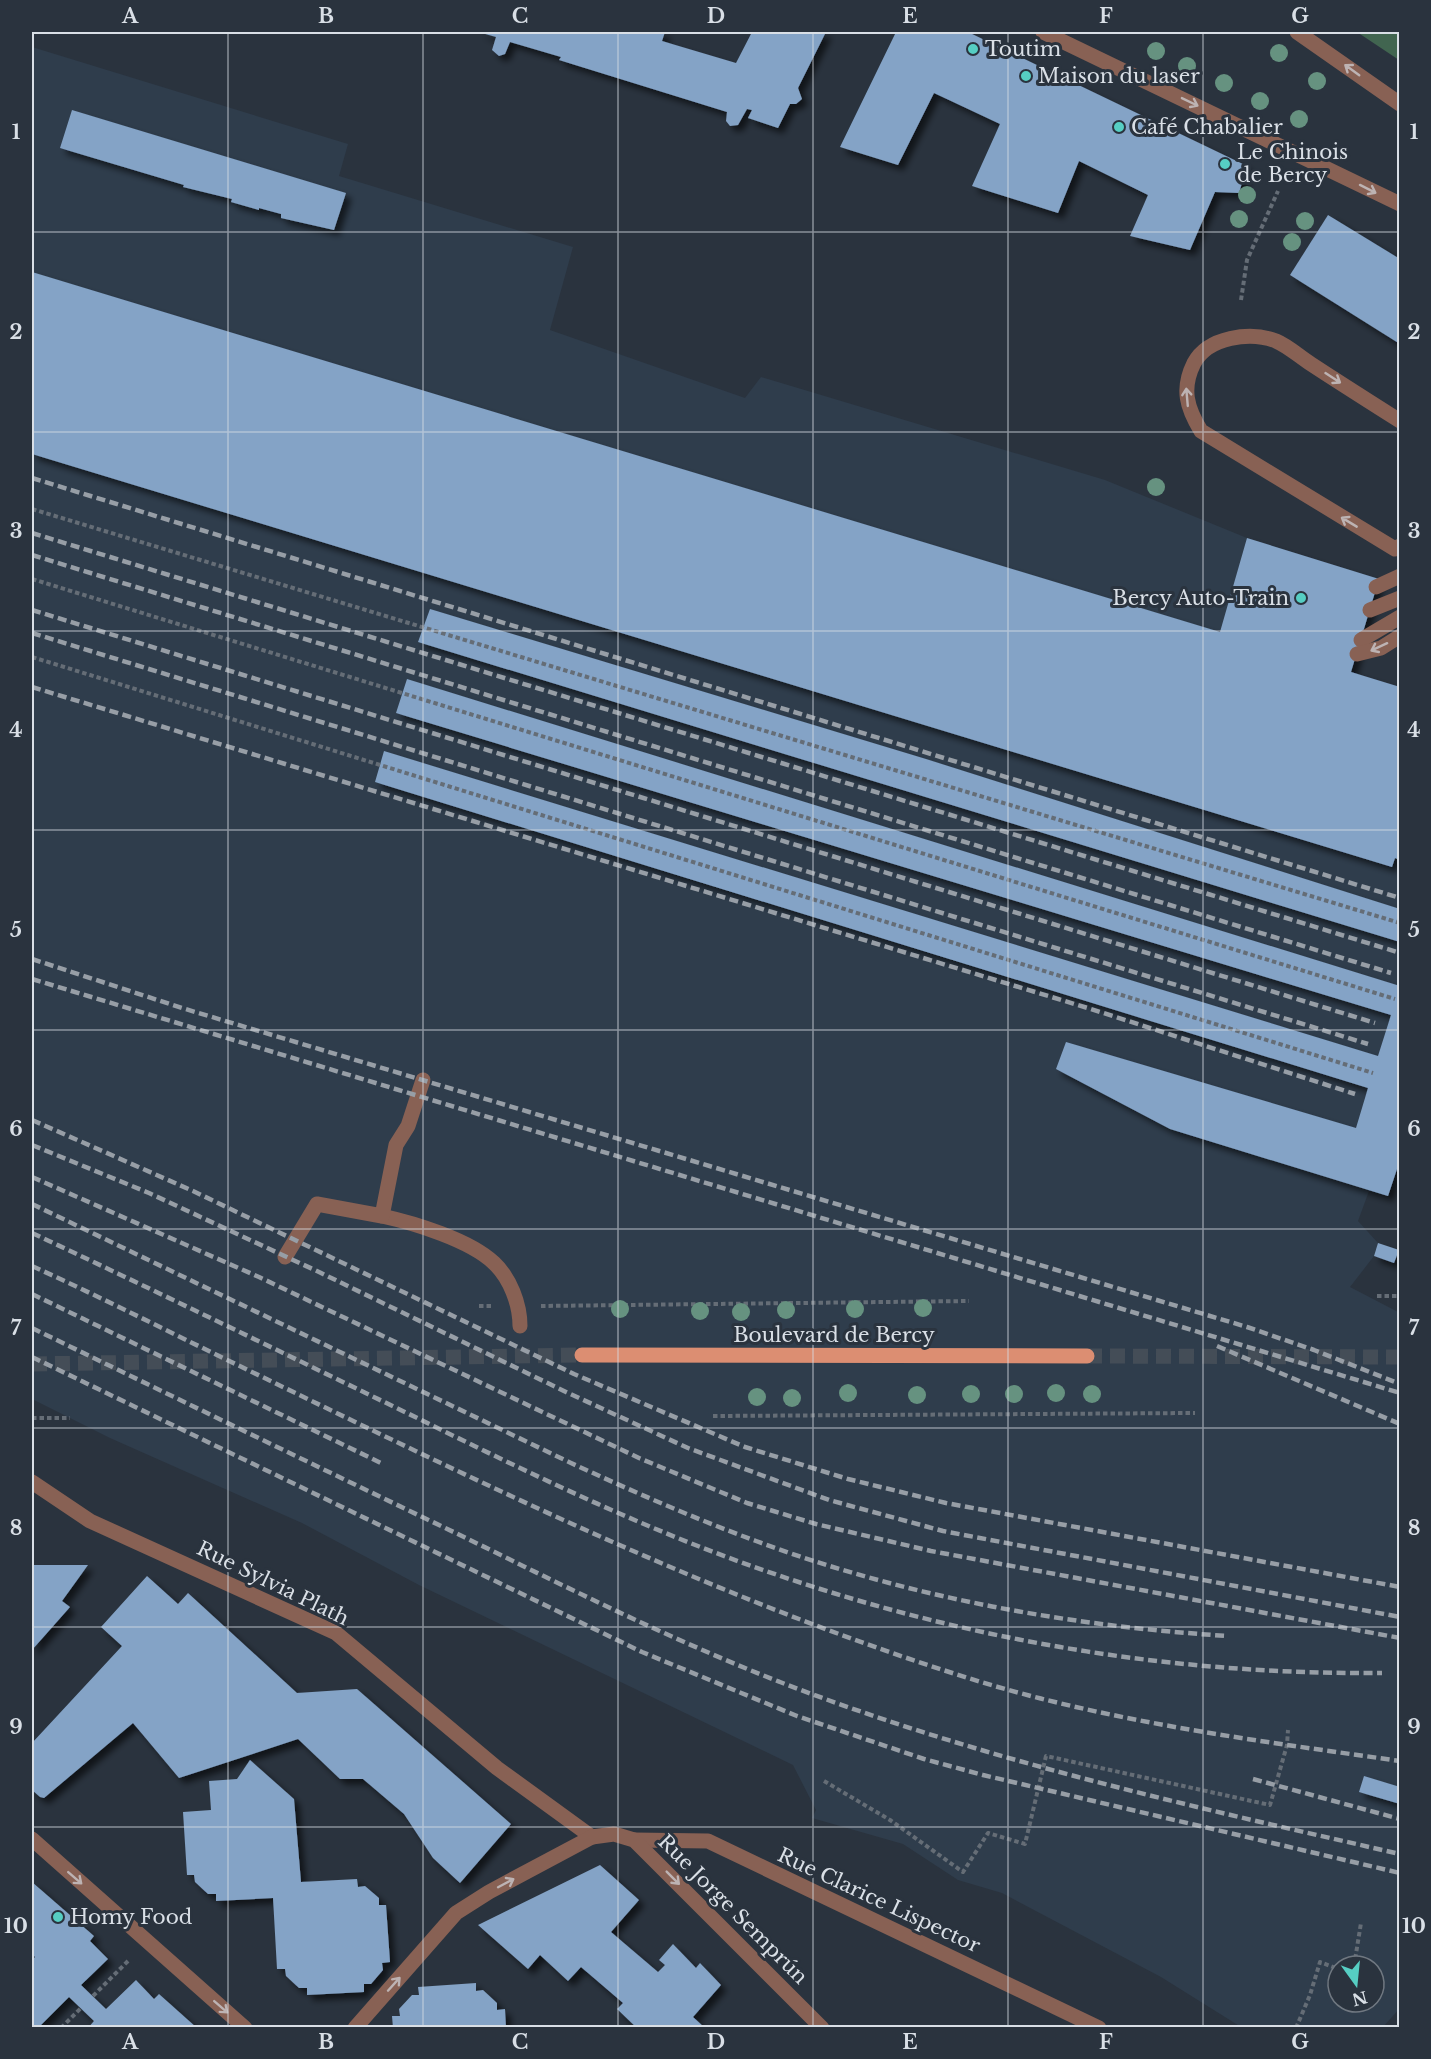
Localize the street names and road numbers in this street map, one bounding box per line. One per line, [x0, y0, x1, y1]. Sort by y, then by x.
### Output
street label: Boulevard de Bercy [733, 1323, 935, 1347]
street label: Rue Sylvia Plath [193, 1536, 353, 1630]
street label: Rue Jorge Semprún [653, 1829, 813, 1989]
street label: Rue Clarice Lispector [774, 1843, 984, 1958]

